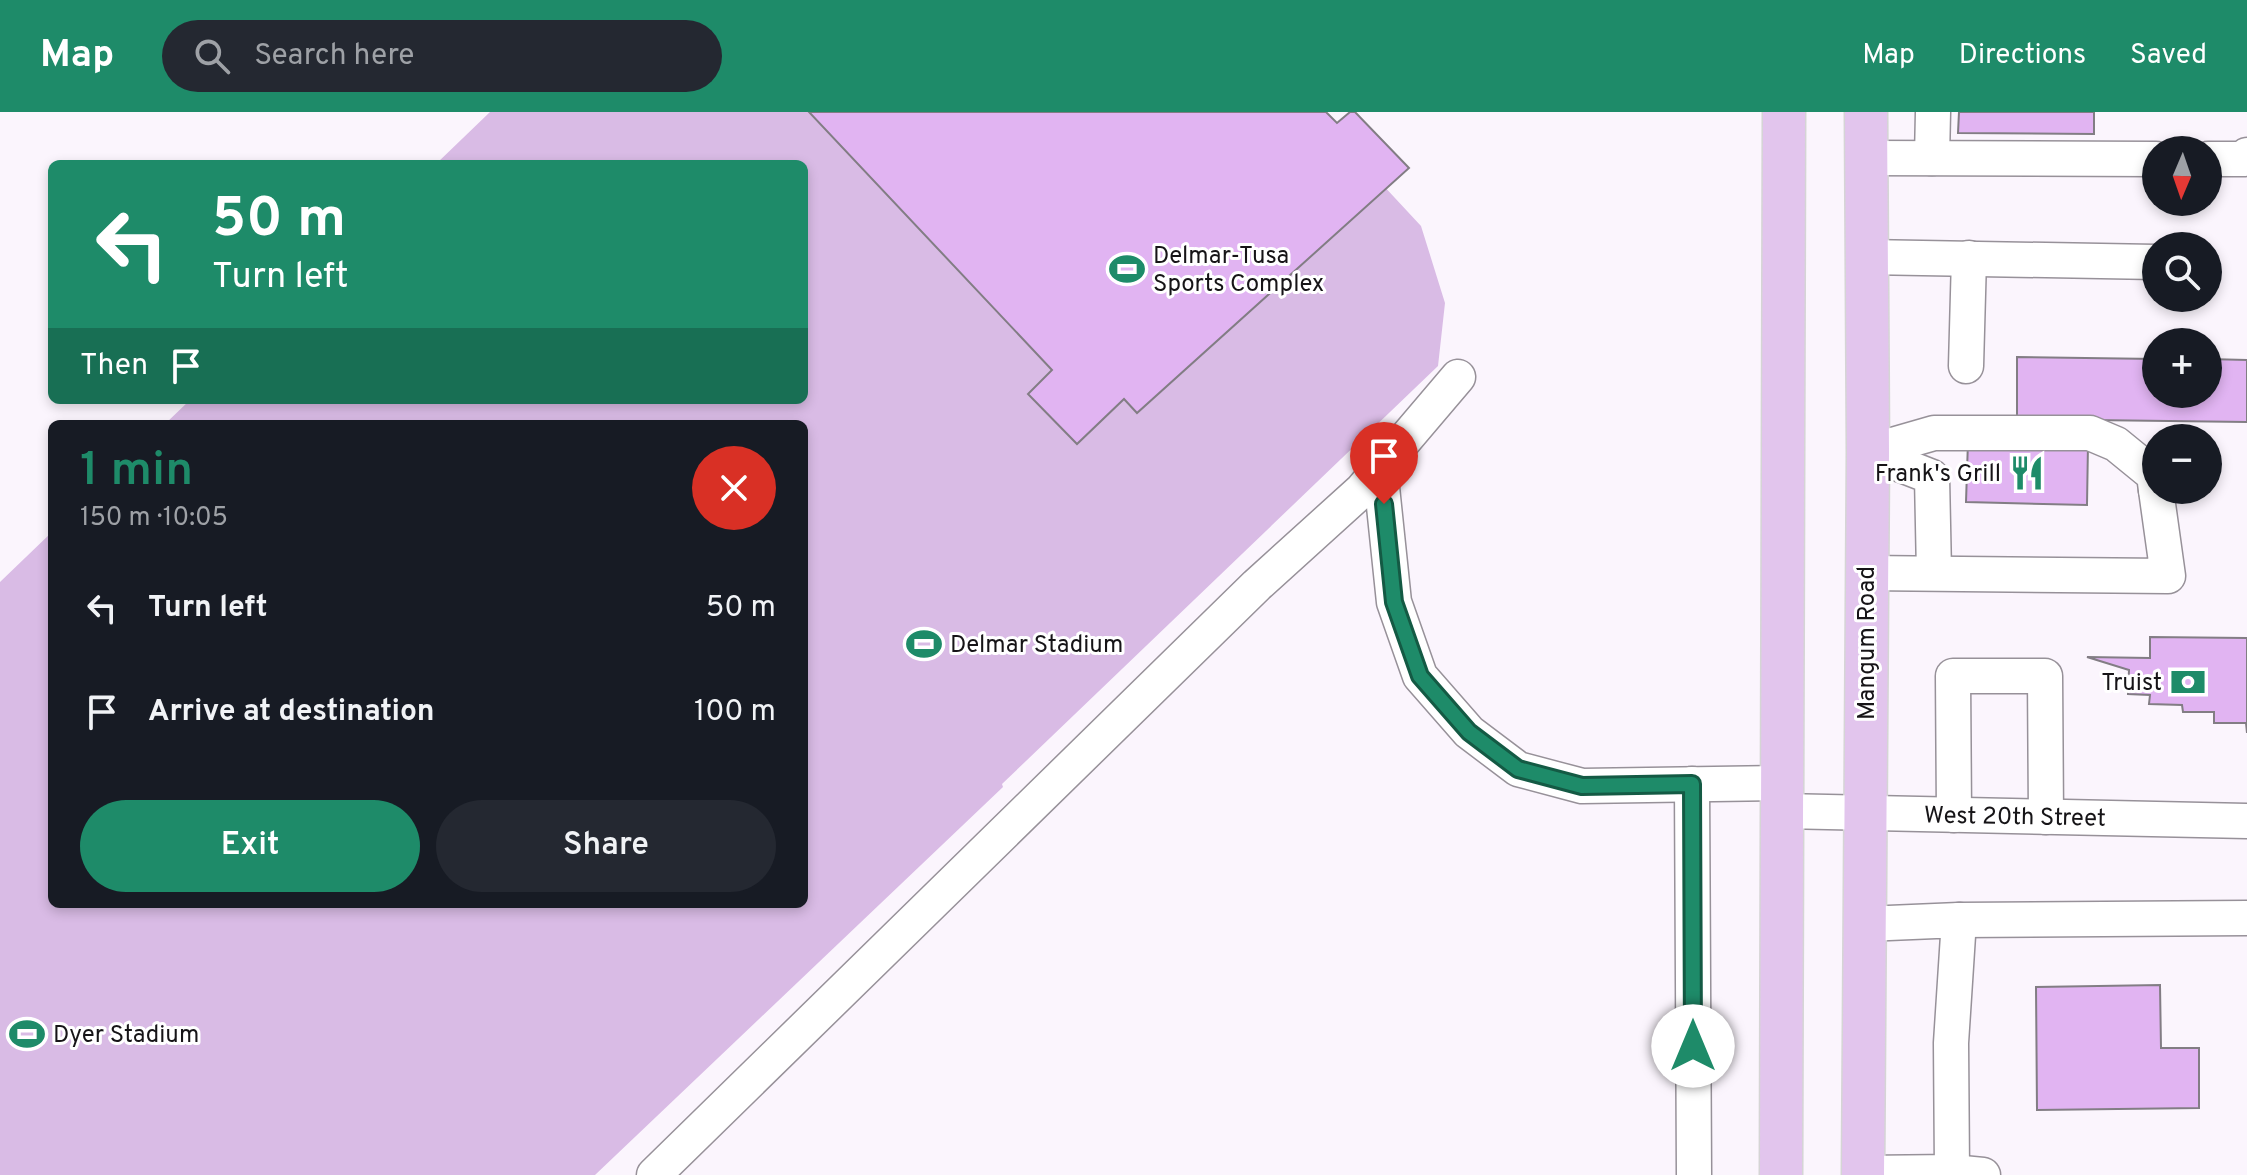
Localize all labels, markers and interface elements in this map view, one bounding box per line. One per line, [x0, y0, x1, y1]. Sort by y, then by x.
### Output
search box [162, 20, 722, 92]
text: Map [40, 32, 114, 81]
icon: search [190, 34, 234, 78]
text: Search here [254, 38, 414, 75]
text: Map [1862, 38, 1915, 74]
text: Directions [1959, 38, 2086, 74]
text: Saved [2130, 38, 2207, 74]
north arrow [2142, 136, 2222, 216]
map controls [2142, 136, 2222, 504]
text: 50 m [212, 186, 346, 256]
icon: left [80, 192, 184, 296]
button: search [2142, 232, 2222, 312]
place label: Delmar-Tusa Sports Complex [1153, 242, 1324, 300]
sports icon: Delmar-Tusa Sports Complex [1108, 250, 1146, 288]
text: Turn left [212, 255, 349, 301]
button: + [2142, 328, 2222, 408]
icon: arrive [164, 344, 208, 388]
text: Then [80, 348, 148, 385]
pin [1350, 422, 1418, 504]
button: − [2142, 424, 2222, 504]
icon: arrive [1362, 434, 1406, 478]
text: 1 min [80, 442, 193, 502]
button: close [692, 446, 776, 530]
restaurant icon: Frank's Grill [2008, 454, 2046, 492]
place label: Frank's Grill [1875, 460, 2001, 490]
text: 150 m · 10:05 [80, 502, 228, 535]
street label: Mangum Road [1853, 566, 1883, 720]
icon: left [80, 586, 124, 630]
text: Turn left [148, 590, 268, 627]
text: 50 m [706, 590, 776, 627]
sports icon: Delmar Stadium [905, 625, 943, 663]
place label: Delmar Stadium [950, 631, 1123, 661]
bank icon: Truist [2169, 663, 2207, 701]
place label: Truist [2101, 669, 2162, 699]
icon: arrive [80, 690, 124, 734]
text: Arrive at destination [148, 694, 434, 731]
text: 100 m [694, 694, 776, 731]
button: Exit [80, 800, 420, 892]
button: Share [436, 800, 776, 892]
street label: West 20th Street [1924, 801, 2106, 835]
position arrow [1651, 1004, 1735, 1088]
sports icon: Dyer Stadium [8, 1015, 46, 1053]
place label: Dyer Stadium [53, 1021, 199, 1051]

